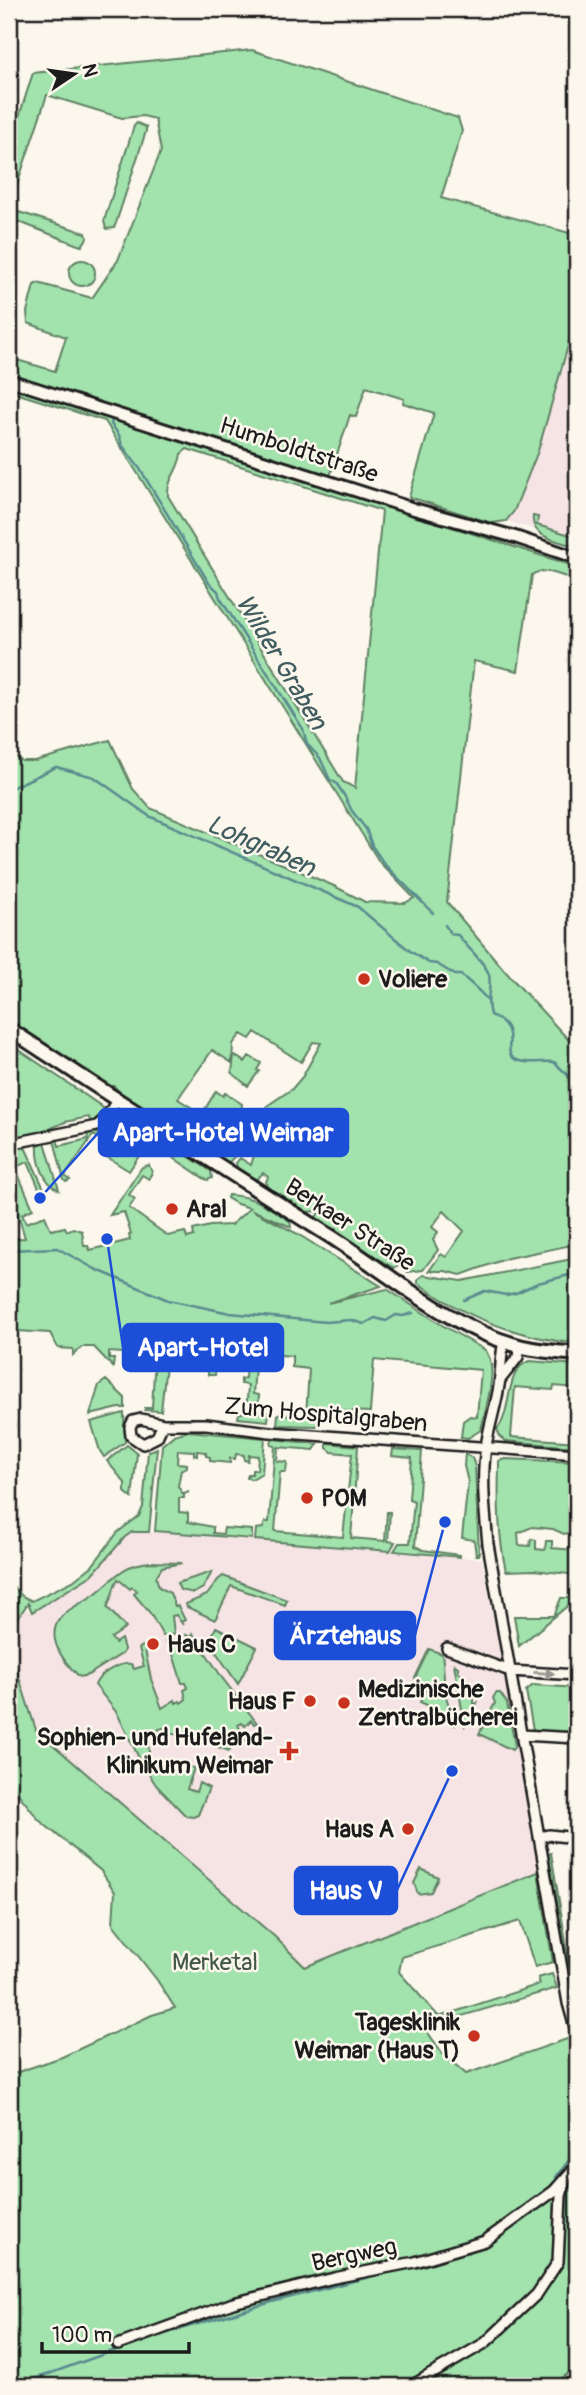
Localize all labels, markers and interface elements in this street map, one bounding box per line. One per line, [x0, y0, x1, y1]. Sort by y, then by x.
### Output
north arrow [38, 38, 108, 108]
text: N [76, 61, 103, 80]
street label: Humboldtstraße [216, 411, 382, 489]
water label: Wilder Graben [228, 589, 335, 737]
water label: Lohgraben [202, 808, 321, 885]
place label: Voliere [378, 965, 448, 994]
marker: Voliere [356, 971, 372, 987]
callout: Apart-Hotel Weimar [99, 1109, 348, 1156]
text: Apart-Hotel Weimar [112, 1117, 334, 1149]
street label: Berkaer Straße [280, 1172, 421, 1278]
place label: Aral [186, 1195, 227, 1224]
marker: Aral [164, 1201, 180, 1217]
callout: Apart-Hotel [123, 1324, 283, 1371]
text: Apart-Hotel [137, 1332, 269, 1364]
street label: Zum Hospitalgraben [223, 1392, 429, 1438]
place label: POM [321, 1484, 367, 1513]
marker: POM [299, 1490, 315, 1506]
callout: Ärztehaus [275, 1612, 415, 1659]
text: Ärztehaus [289, 1620, 401, 1652]
place label: Haus C [167, 1630, 236, 1659]
marker: Haus C [145, 1636, 161, 1652]
one-way arrow [533, 1668, 555, 1679]
place label: Medizinische Zentralbücherei [358, 1675, 518, 1732]
place label: Haus F [228, 1687, 296, 1716]
marker: Haus F [302, 1693, 318, 1709]
marker: Medizinische Zentralbücherei [336, 1695, 352, 1711]
place label: Sophien- und Hufeland- Klinikum Weimar [37, 1723, 273, 1780]
marker: Sophien- und Hufeland- Klinikum Weimar [279, 1741, 299, 1761]
place label: Haus A [325, 1815, 394, 1844]
marker: Haus A [400, 1821, 416, 1837]
callout: Haus V [295, 1867, 397, 1914]
text: Haus V [309, 1875, 383, 1907]
park label: Merketal [172, 1948, 258, 1977]
place label: Tagesklinik Weimar (Haus T) [294, 2008, 461, 2065]
marker: Tagesklinik Weimar (Haus T) [466, 2028, 482, 2044]
street label: Bergweg [309, 2232, 399, 2278]
scale bar [42, 2311, 189, 2355]
text: 100 m [52, 2322, 112, 2349]

